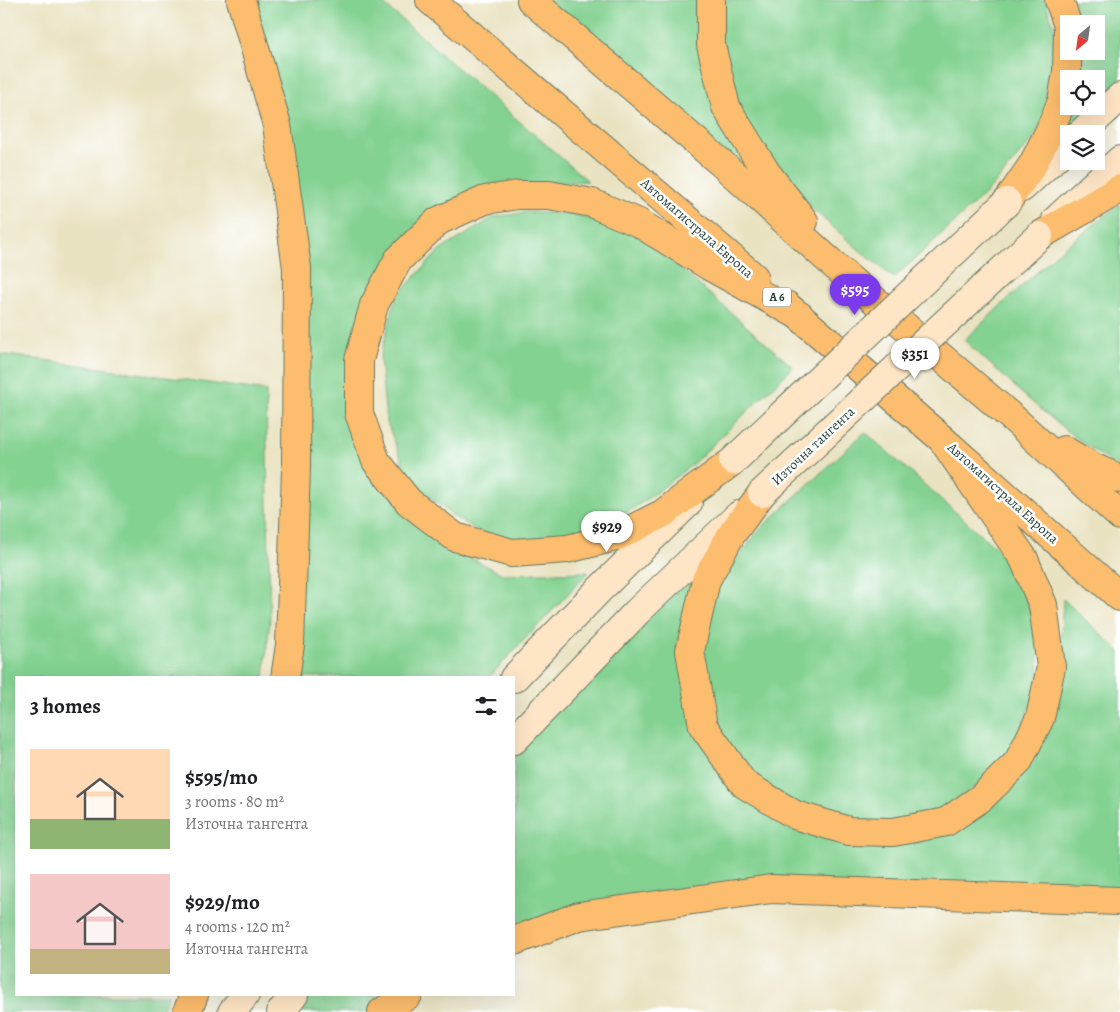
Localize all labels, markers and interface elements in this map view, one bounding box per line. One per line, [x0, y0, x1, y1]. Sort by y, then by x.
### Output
north arrow [1060, 15, 1105, 60]
map controls [1060, 15, 1105, 170]
button: locate [1060, 70, 1105, 115]
button: layers [1060, 125, 1105, 170]
street label: Автомагистрала Европа [636, 173, 758, 283]
pin: $595 [825, 274, 885, 316]
text: $595 [841, 279, 869, 301]
road number: A 6 [763, 288, 791, 306]
pin: $351 [885, 338, 945, 380]
text: $351 [902, 343, 928, 365]
street label: Източна тангента [767, 402, 859, 490]
street label: Автомагистрала Европа [943, 437, 1063, 548]
pin: $929 [577, 510, 637, 553]
text: $929 [592, 516, 622, 538]
text: 3 homes [30, 692, 101, 720]
icon: filters [472, 692, 500, 720]
text: $595/mo [185, 763, 258, 791]
icon: home [70, 769, 130, 829]
text: 3 rooms · 80 m² [185, 791, 284, 813]
text: Източна тангента [185, 813, 308, 835]
text: $929/mo [185, 888, 260, 916]
icon: home [70, 894, 130, 954]
text: 4 rooms · 120 m² [185, 916, 290, 938]
text: Източна тангента [185, 938, 308, 960]

